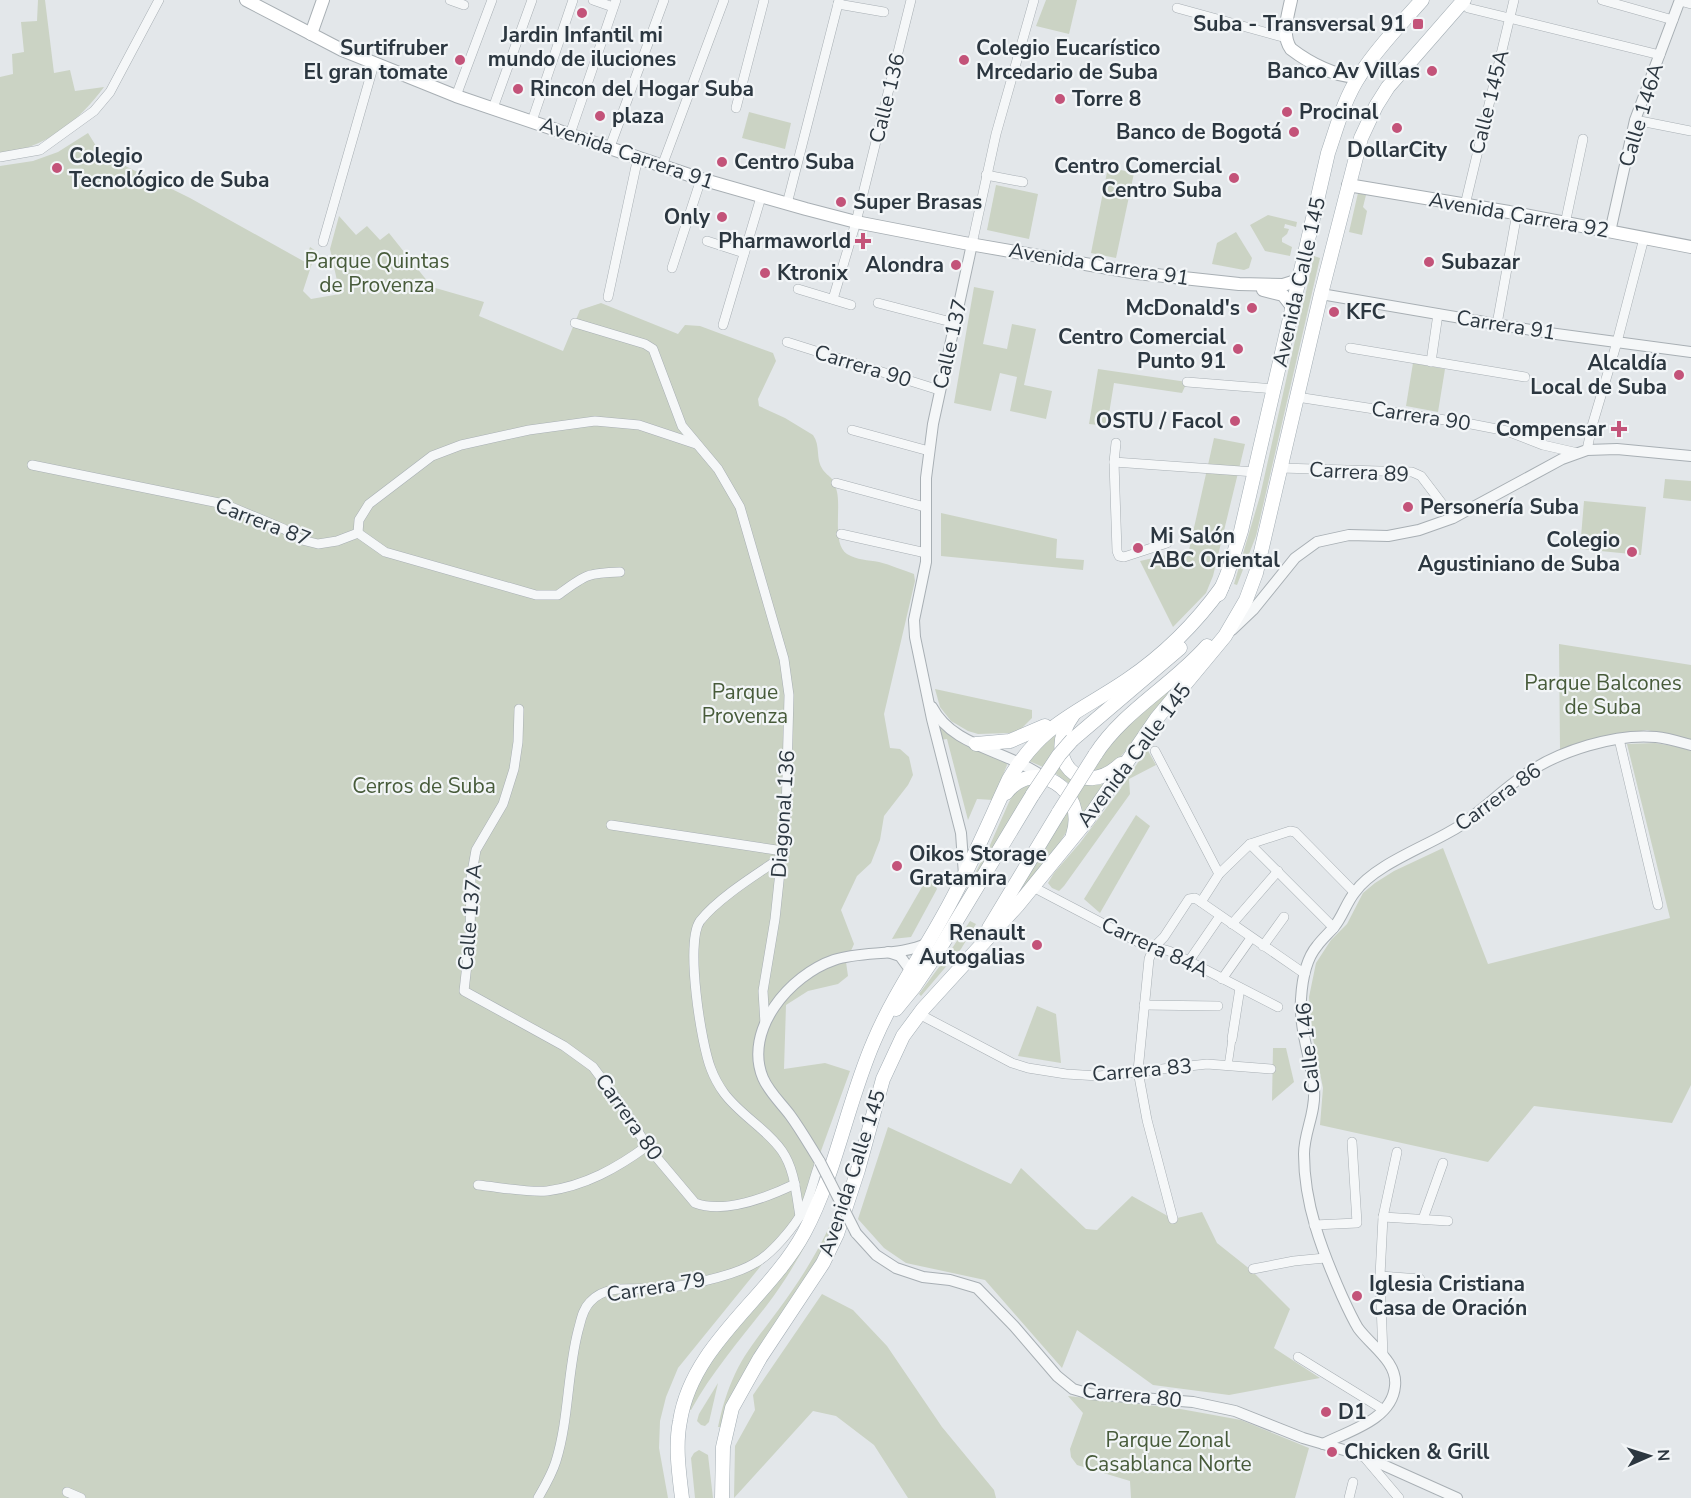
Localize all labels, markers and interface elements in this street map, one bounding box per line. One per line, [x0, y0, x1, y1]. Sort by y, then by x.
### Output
marker: Jardin Infantil mi mundo de iluciones [575, 6, 589, 20]
place label: Suba - Transversal 91 [1193, 10, 1406, 38]
marker: Suba - Transversal 91 [1411, 17, 1425, 31]
place label: Jardin Infantil mi mundo de iluciones [488, 21, 676, 73]
place label: Surtifruber El gran tomate [304, 34, 449, 86]
place label: Colegio Eucarístico Mrcedario de Suba [976, 34, 1160, 86]
street label: Calle 145A [1462, 47, 1516, 157]
street label: Calle 136 [862, 50, 912, 146]
marker: Surtifruber El gran tomate [453, 53, 467, 67]
marker: Colegio Eucarístico Mrcedario de Suba [957, 53, 971, 67]
place label: Banco Av Villas [1267, 57, 1420, 85]
street label: Calle 146A [1612, 60, 1670, 170]
marker: Banco Av Villas [1425, 64, 1439, 78]
place label: Rincon del Hogar Suba [530, 75, 754, 103]
marker: Rincon del Hogar Suba [511, 82, 525, 96]
place label: Torre 8 [1072, 85, 1141, 113]
marker: Torre 8 [1053, 92, 1067, 106]
place label: Procinal [1299, 98, 1379, 126]
place label: plaza [612, 102, 664, 130]
marker: Procinal [1280, 105, 1294, 119]
marker: plaza [593, 109, 607, 123]
street label: Avenida Carrera 91 [536, 110, 718, 196]
place label: Banco de Bogotá [1116, 118, 1282, 146]
marker: DollarCity [1390, 121, 1404, 135]
marker: Banco de Bogotá [1287, 125, 1301, 139]
place label: DollarCity [1347, 136, 1448, 164]
place label: Colegio Tecnológico de Suba [69, 142, 269, 194]
place label: Centro Suba [734, 148, 855, 176]
place label: Centro Comercial Centro Suba [1054, 152, 1222, 204]
marker: Centro Suba [715, 155, 729, 169]
marker: Colegio Tecnológico de Suba [50, 161, 64, 175]
marker: Centro Comercial Centro Suba [1227, 171, 1241, 185]
street label: Avenida Carrera 92 [1427, 185, 1611, 245]
place label: Super Brasas [853, 188, 982, 216]
street label: Avenida Calle 145 [1266, 194, 1332, 370]
marker: Super Brasas [834, 195, 848, 209]
place label: Only [664, 203, 711, 231]
marker: Only [715, 210, 729, 224]
place label: Pharmaworld [718, 227, 851, 255]
marker: Pharmaworld [856, 234, 870, 248]
street label: Avenida Carrera 91 [1007, 236, 1191, 292]
park label: Parque Quintas de Provenza [304, 247, 450, 299]
place label: Subazar [1441, 248, 1521, 276]
place label: Alondra [865, 251, 944, 279]
marker: Subazar [1422, 255, 1436, 269]
marker: Alondra [949, 258, 963, 272]
place label: Ktronix [777, 259, 848, 287]
marker: Ktronix [758, 266, 772, 280]
place label: McDonald's [1125, 294, 1240, 322]
street label: Calle 137 [926, 296, 974, 392]
place label: KFC [1346, 298, 1386, 326]
marker: McDonald's [1245, 301, 1259, 315]
street label: Carrera 91 [1454, 303, 1558, 347]
marker: KFC [1327, 305, 1341, 319]
place label: Centro Comercial Punto 91 [1058, 323, 1226, 375]
street label: Carrera 90 [811, 338, 915, 394]
marker: Centro Comercial Punto 91 [1231, 342, 1245, 356]
place label: Alcaldía Local de Suba [1530, 349, 1667, 401]
marker: Alcaldía Local de Suba [1672, 368, 1686, 382]
street label: Carrera 90 [1369, 394, 1473, 438]
place label: OSTU / Facol [1096, 407, 1223, 435]
marker: OSTU / Facol [1228, 414, 1242, 428]
place label: Compensar [1496, 415, 1607, 443]
marker: Compensar [1610, 420, 1628, 438]
street label: Carrera 89 [1308, 455, 1410, 489]
street label: Carrera 87 [211, 491, 315, 553]
place label: Personería Suba [1420, 493, 1579, 521]
marker: Personería Suba [1401, 500, 1415, 514]
place label: Mi Salón ABC Oriental [1150, 522, 1280, 574]
place label: Colegio Agustiniano de Suba [1418, 526, 1620, 578]
marker: Mi Salón ABC Oriental [1131, 541, 1145, 555]
marker: Colegio Agustiniano de Suba [1625, 545, 1639, 559]
park label: Parque Balcones de Suba [1524, 669, 1682, 721]
street label: Avenida Calle 145 [1071, 677, 1197, 833]
park label: Parque Provenza [702, 678, 788, 730]
street label: Diagonal 136 [765, 749, 801, 879]
street label: Carrera 86 [1449, 756, 1547, 838]
park label: Cerros de Suba [352, 772, 496, 800]
place label: Oikos Storage Gratamira [909, 840, 1047, 892]
marker: Oikos Storage Gratamira [890, 859, 904, 873]
street label: Calle 137A [451, 863, 489, 971]
street label: Carrera 84A [1097, 910, 1213, 984]
place label: Renault Autogalias [919, 919, 1026, 971]
marker: Renault Autogalias [1030, 938, 1044, 952]
street label: Calle 146 [1289, 1001, 1327, 1095]
street label: Carrera 83 [1091, 1052, 1193, 1088]
street label: Carrera 80 [589, 1068, 669, 1166]
street label: Avenida Calle 145 [812, 1086, 892, 1260]
street label: Carrera 79 [604, 1265, 708, 1309]
place label: Iglesia Cristiana Casa de Oración [1369, 1270, 1527, 1322]
marker: Iglesia Cristiana Casa de Oración [1350, 1289, 1364, 1303]
street label: Carrera 80 [1081, 1376, 1183, 1414]
place label: D1 [1338, 1398, 1367, 1426]
marker: D1 [1319, 1405, 1333, 1419]
park label: Parque Zonal Casablanca Norte [1084, 1426, 1252, 1478]
north arrow [1619, 1426, 1679, 1486]
place label: Chicken & Grill [1344, 1438, 1490, 1466]
marker: Chicken & Grill [1325, 1445, 1339, 1459]
text: N [1652, 1449, 1674, 1462]

